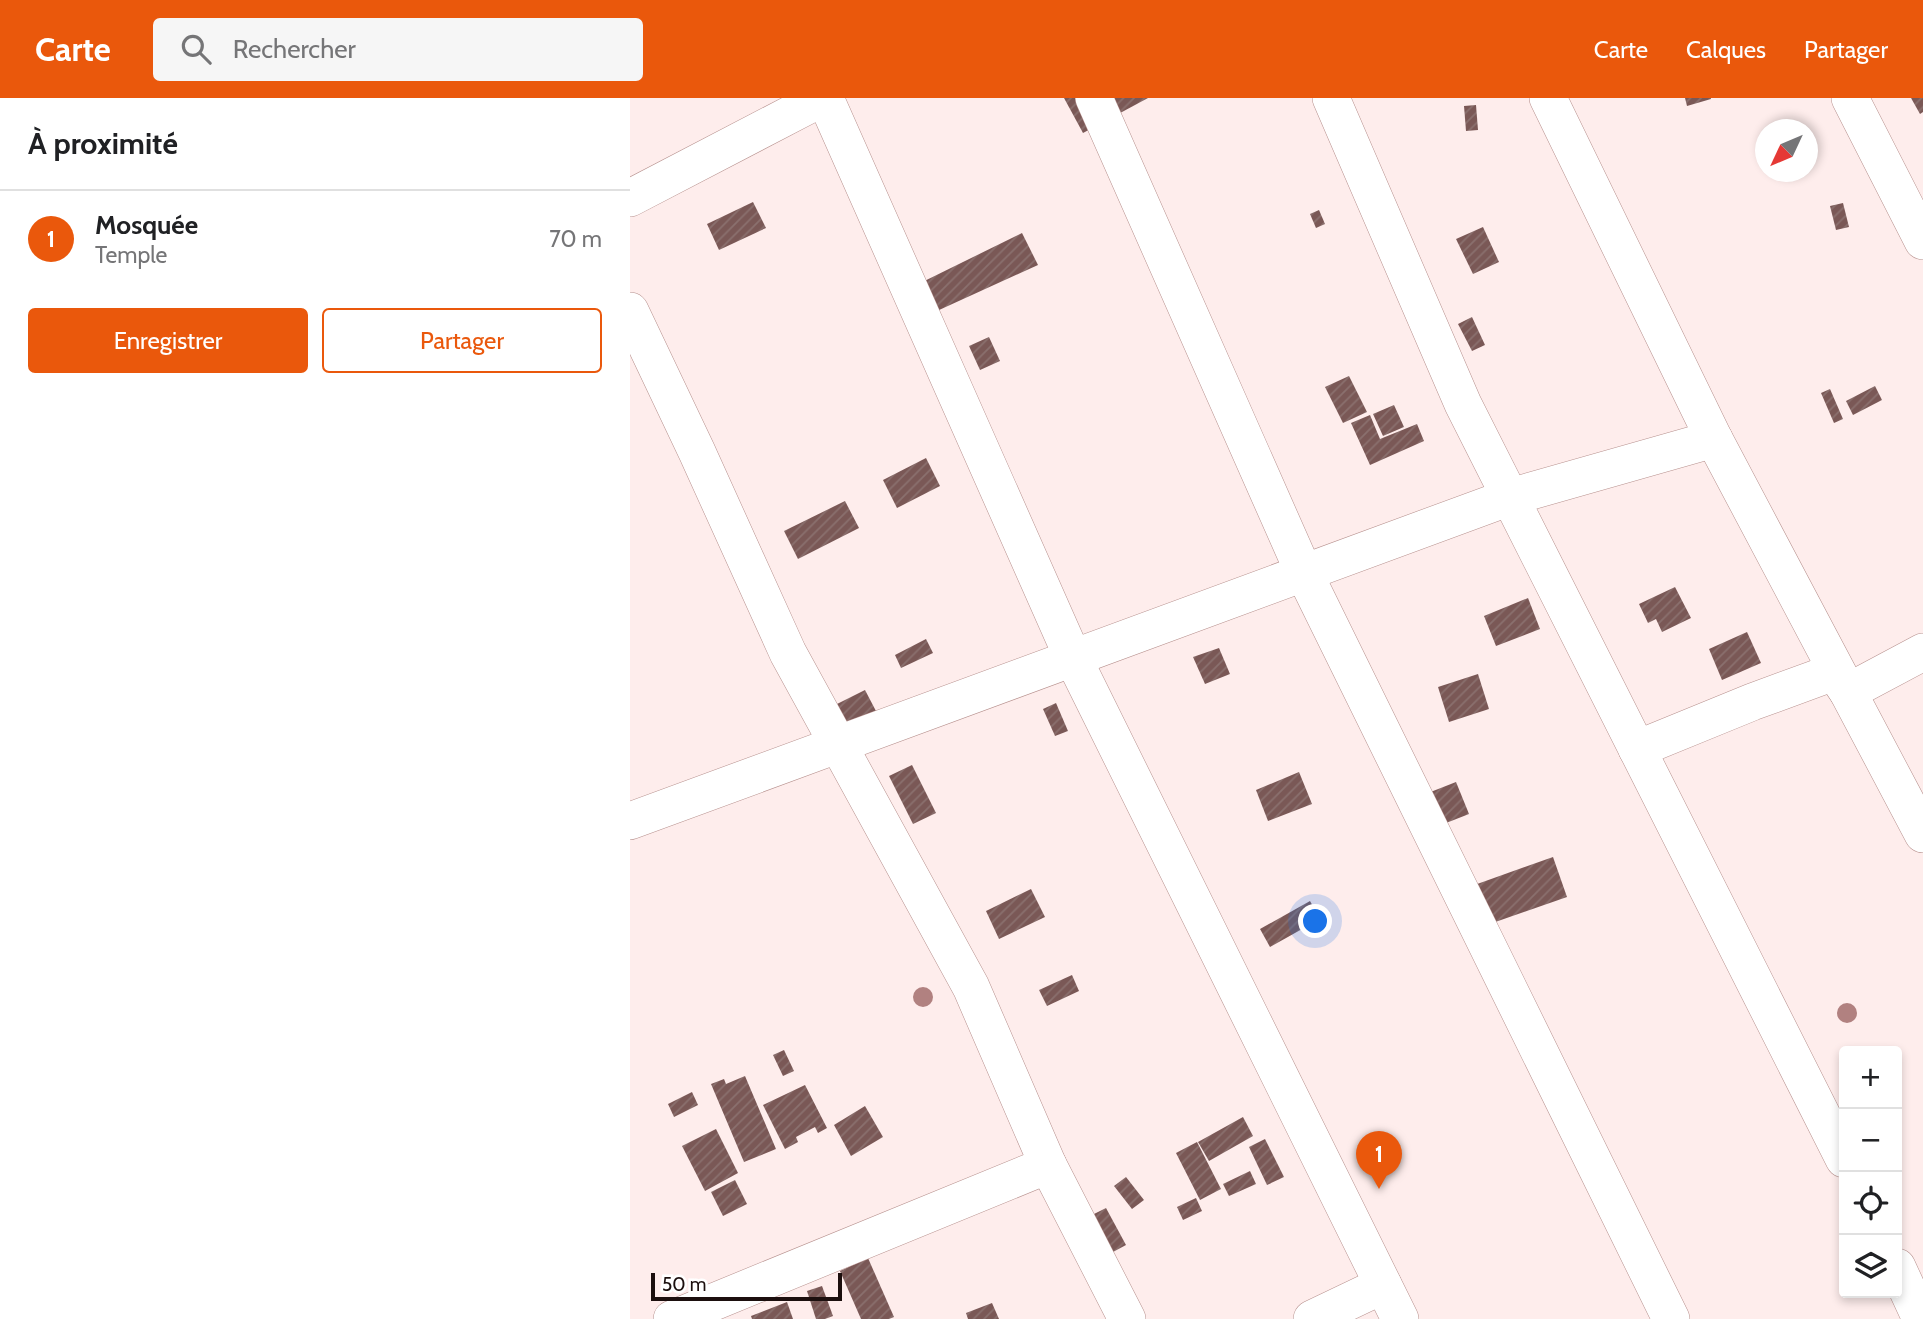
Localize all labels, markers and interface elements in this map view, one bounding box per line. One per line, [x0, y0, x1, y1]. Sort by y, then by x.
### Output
search box [153, 18, 643, 81]
text: Carte [35, 29, 111, 69]
icon: search [177, 30, 215, 68]
text: Rechercher [233, 33, 356, 65]
text: Carte [1594, 35, 1648, 64]
text: Calques [1686, 35, 1766, 64]
text: Partager [1804, 35, 1888, 64]
north arrow [1755, 119, 1818, 182]
text: À proximité [28, 125, 178, 162]
text: Mosquée [95, 209, 198, 241]
text: 1 [47, 225, 55, 253]
text: 70 m [549, 225, 602, 253]
text: Temple [95, 241, 167, 269]
button: Enregistrer [28, 308, 308, 373]
button: Partager [322, 308, 602, 373]
your location [1298, 904, 1332, 938]
map controls [1839, 1046, 1902, 1298]
button: + [1839, 1046, 1902, 1109]
button: − [1839, 1109, 1902, 1172]
pin: 1 [1356, 1131, 1402, 1189]
button: locate [1839, 1172, 1902, 1235]
button: layers [1839, 1235, 1902, 1298]
scale bar [651, 1270, 842, 1302]
text: 50 m [662, 1273, 706, 1296]

